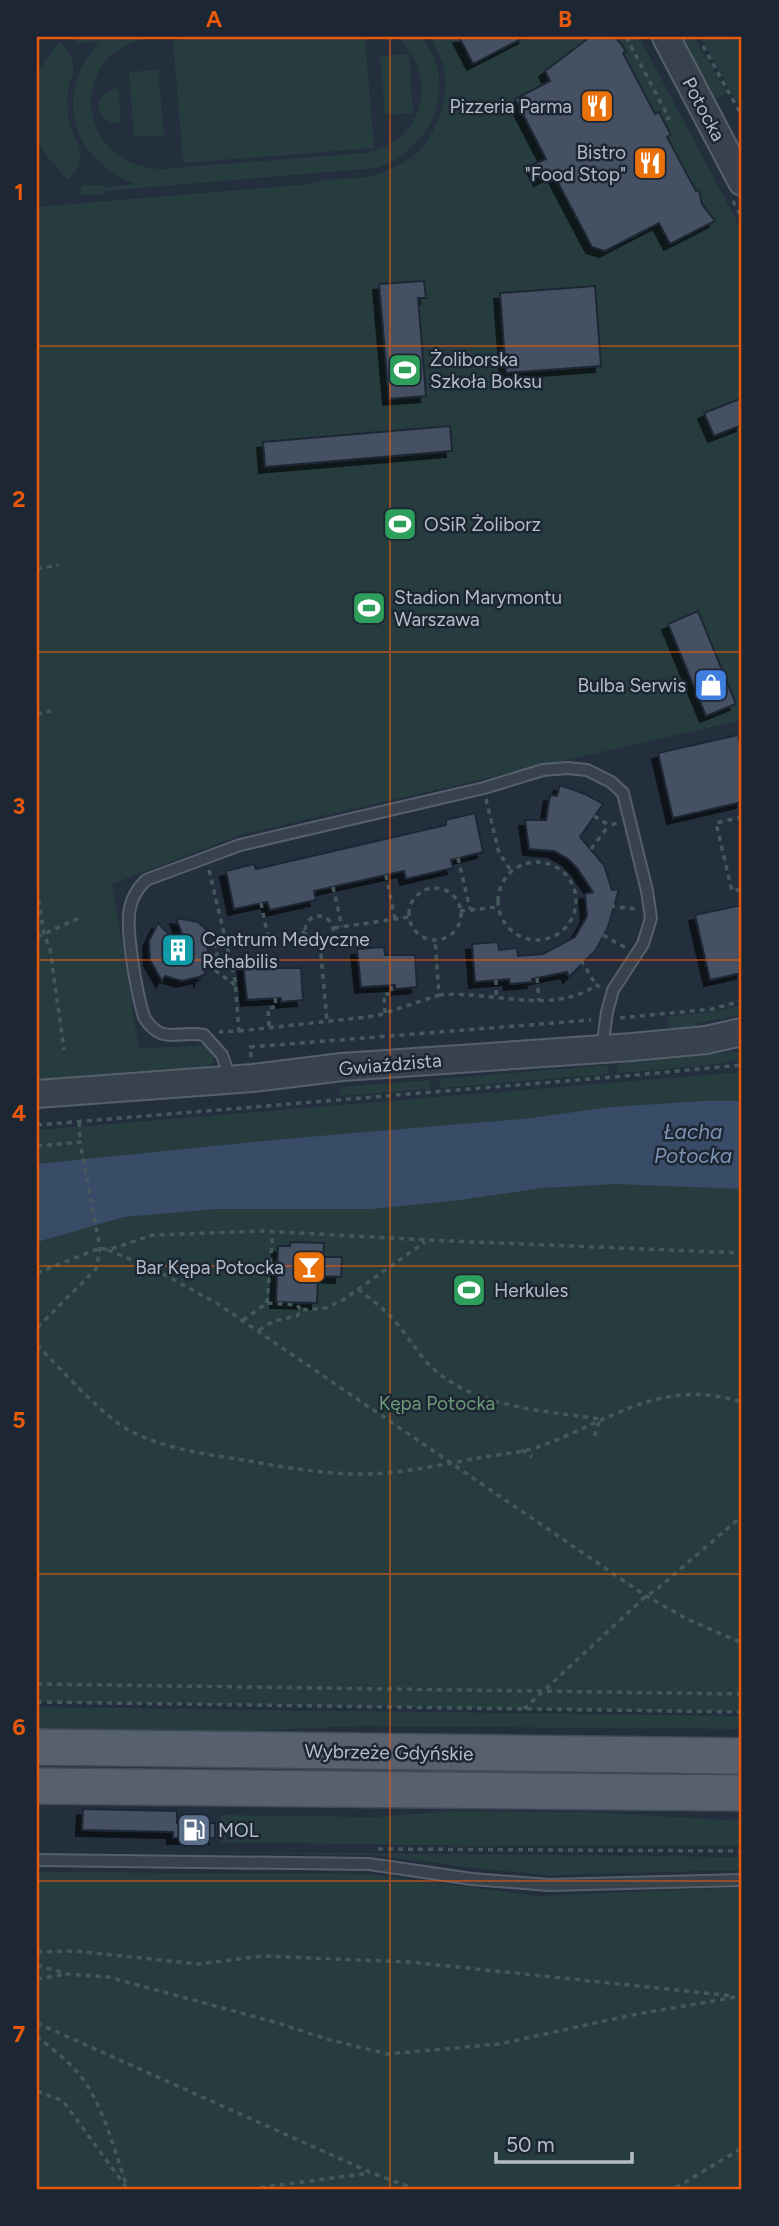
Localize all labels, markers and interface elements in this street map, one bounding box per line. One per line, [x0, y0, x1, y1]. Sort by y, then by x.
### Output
text: A [206, 5, 223, 33]
text: B [558, 5, 572, 33]
street label: Potocka [677, 73, 730, 145]
restaurant icon: Pizzeria Parma [578, 87, 616, 125]
place label: Pizzeria Parma [450, 95, 572, 118]
place label: Bistro "Food Stop" [525, 141, 626, 186]
restaurant icon: Bistro "Food Stop" [631, 144, 669, 182]
text: 1 [14, 178, 24, 206]
place label: Żoliborska Szkoła Boksu [430, 348, 542, 393]
sports icon: Żoliborska Szkoła Boksu [386, 351, 424, 389]
text: 2 [12, 485, 26, 513]
sports icon: OSiR Żoliborz [381, 505, 419, 543]
place label: OSiR Żoliborz [424, 513, 541, 536]
place label: Stadion Marymontu Warszawa [394, 586, 562, 631]
sports icon: Stadion Marymontu Warszawa [350, 589, 388, 627]
shop icon: Bulba Serwis [692, 666, 730, 704]
place label: Bulba Serwis [577, 674, 686, 697]
text: 3 [13, 792, 25, 820]
place label: Centrum Medyczne Rehabilis [202, 928, 370, 973]
building icon: Centrum Medyczne Rehabilis [159, 931, 197, 969]
street label: Gwiaździsta [338, 1049, 443, 1080]
text: 4 [12, 1099, 26, 1127]
water label: Łacha Potocka [654, 1119, 732, 1168]
bar icon: Bar Kępa Potocka [290, 1248, 328, 1286]
place label: Bar Kępa Potocka [135, 1256, 284, 1279]
sports icon: Herkules [450, 1271, 488, 1309]
place label: Herkules [494, 1279, 568, 1302]
park label: Kępa Potocka [379, 1392, 495, 1415]
text: 5 [12, 1406, 26, 1434]
text: 6 [12, 1713, 26, 1741]
street label: Wybrzeże Gdyńskie [304, 1740, 474, 1765]
fuel station icon: MOL [175, 1811, 213, 1849]
place label: MOL [218, 1819, 259, 1842]
text: 7 [13, 2020, 26, 2048]
scale bar [496, 2121, 632, 2165]
text: 50 m [506, 2132, 555, 2157]

